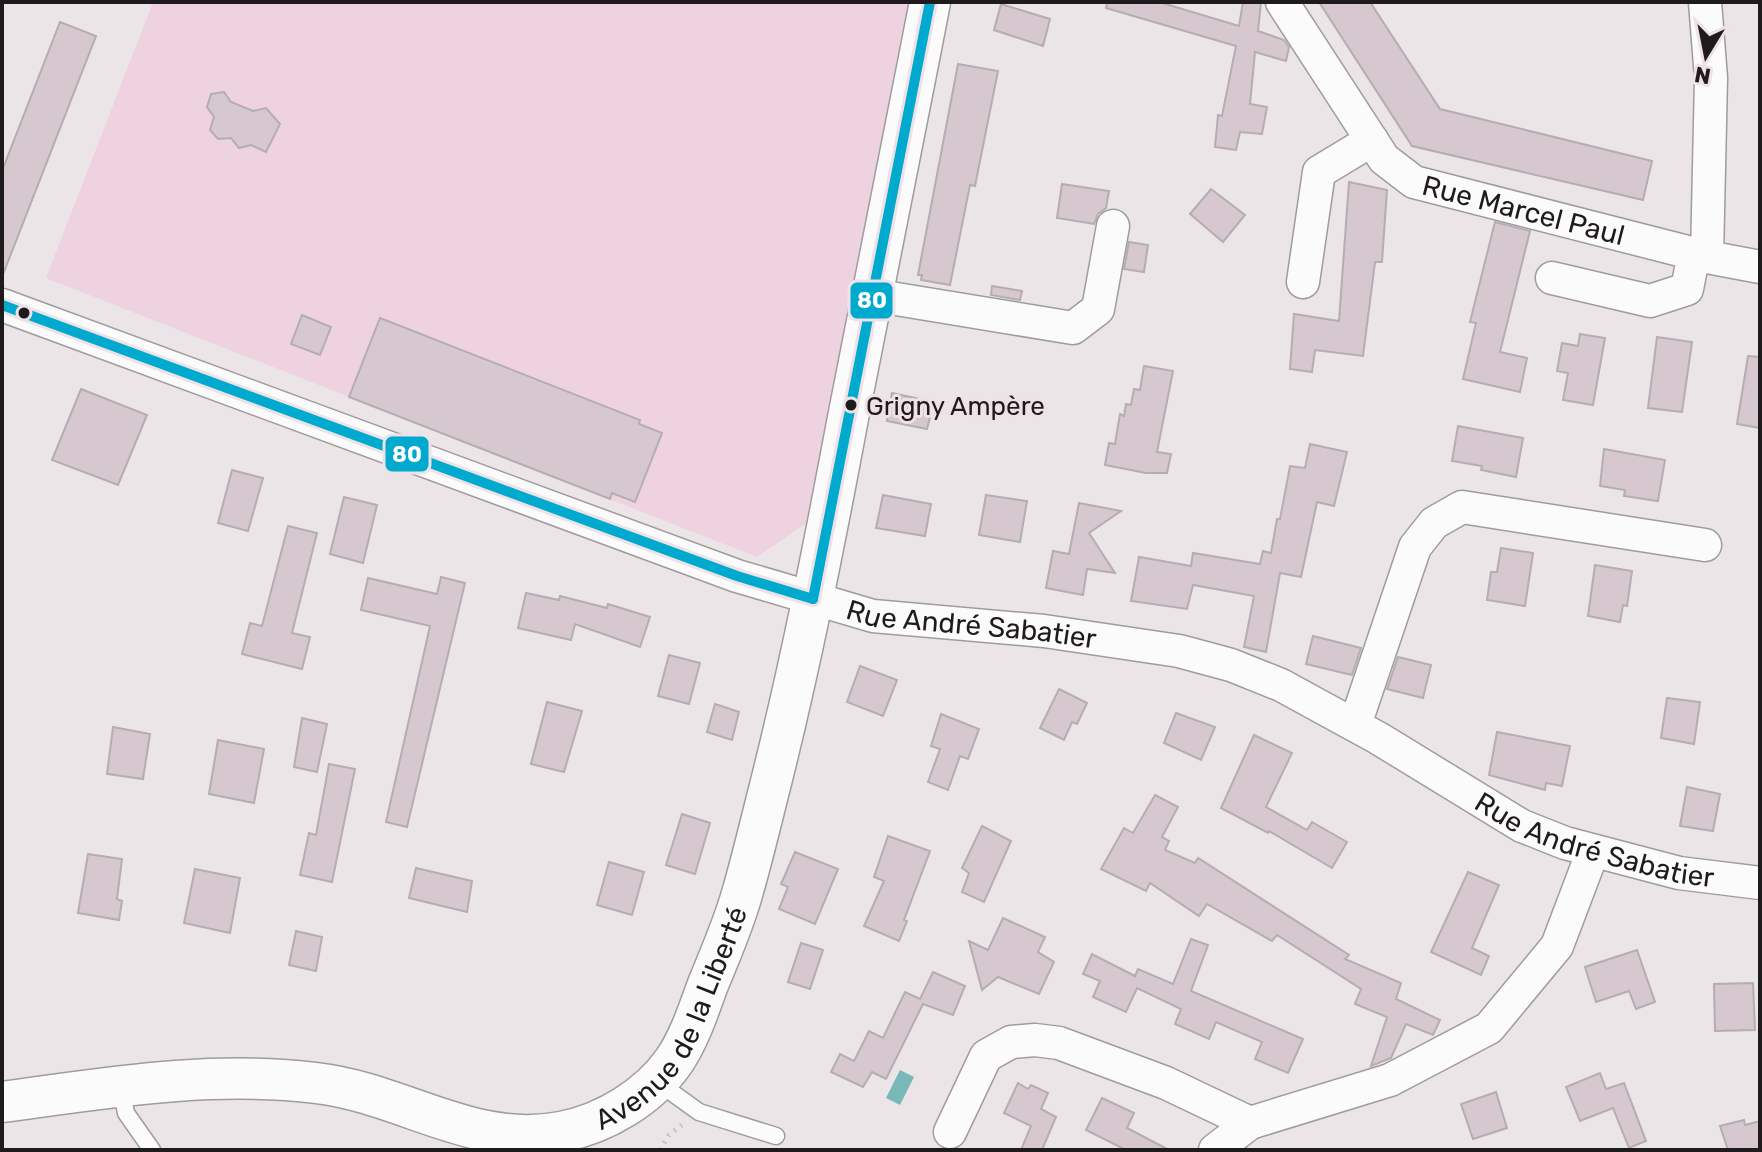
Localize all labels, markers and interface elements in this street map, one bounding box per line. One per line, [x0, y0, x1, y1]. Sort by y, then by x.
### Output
north arrow [1666, 16, 1746, 96]
text: N [1692, 61, 1713, 90]
street label: Rue Marcel Paul [1419, 169, 1628, 252]
line badge: 80 [849, 281, 894, 320]
text: 80 [857, 287, 887, 314]
unlabelled marker [16, 305, 32, 321]
place label: Grigny Ampère [866, 391, 1045, 422]
marker: Grigny Ampère [843, 397, 859, 413]
line badge: 80 [384, 435, 430, 473]
text: 80 [392, 441, 422, 468]
street label: Rue André Sabatier [843, 593, 1099, 656]
street label: Rue André Sabatier [1469, 785, 1716, 894]
street label: Avenue de la Liberté [590, 903, 754, 1137]

